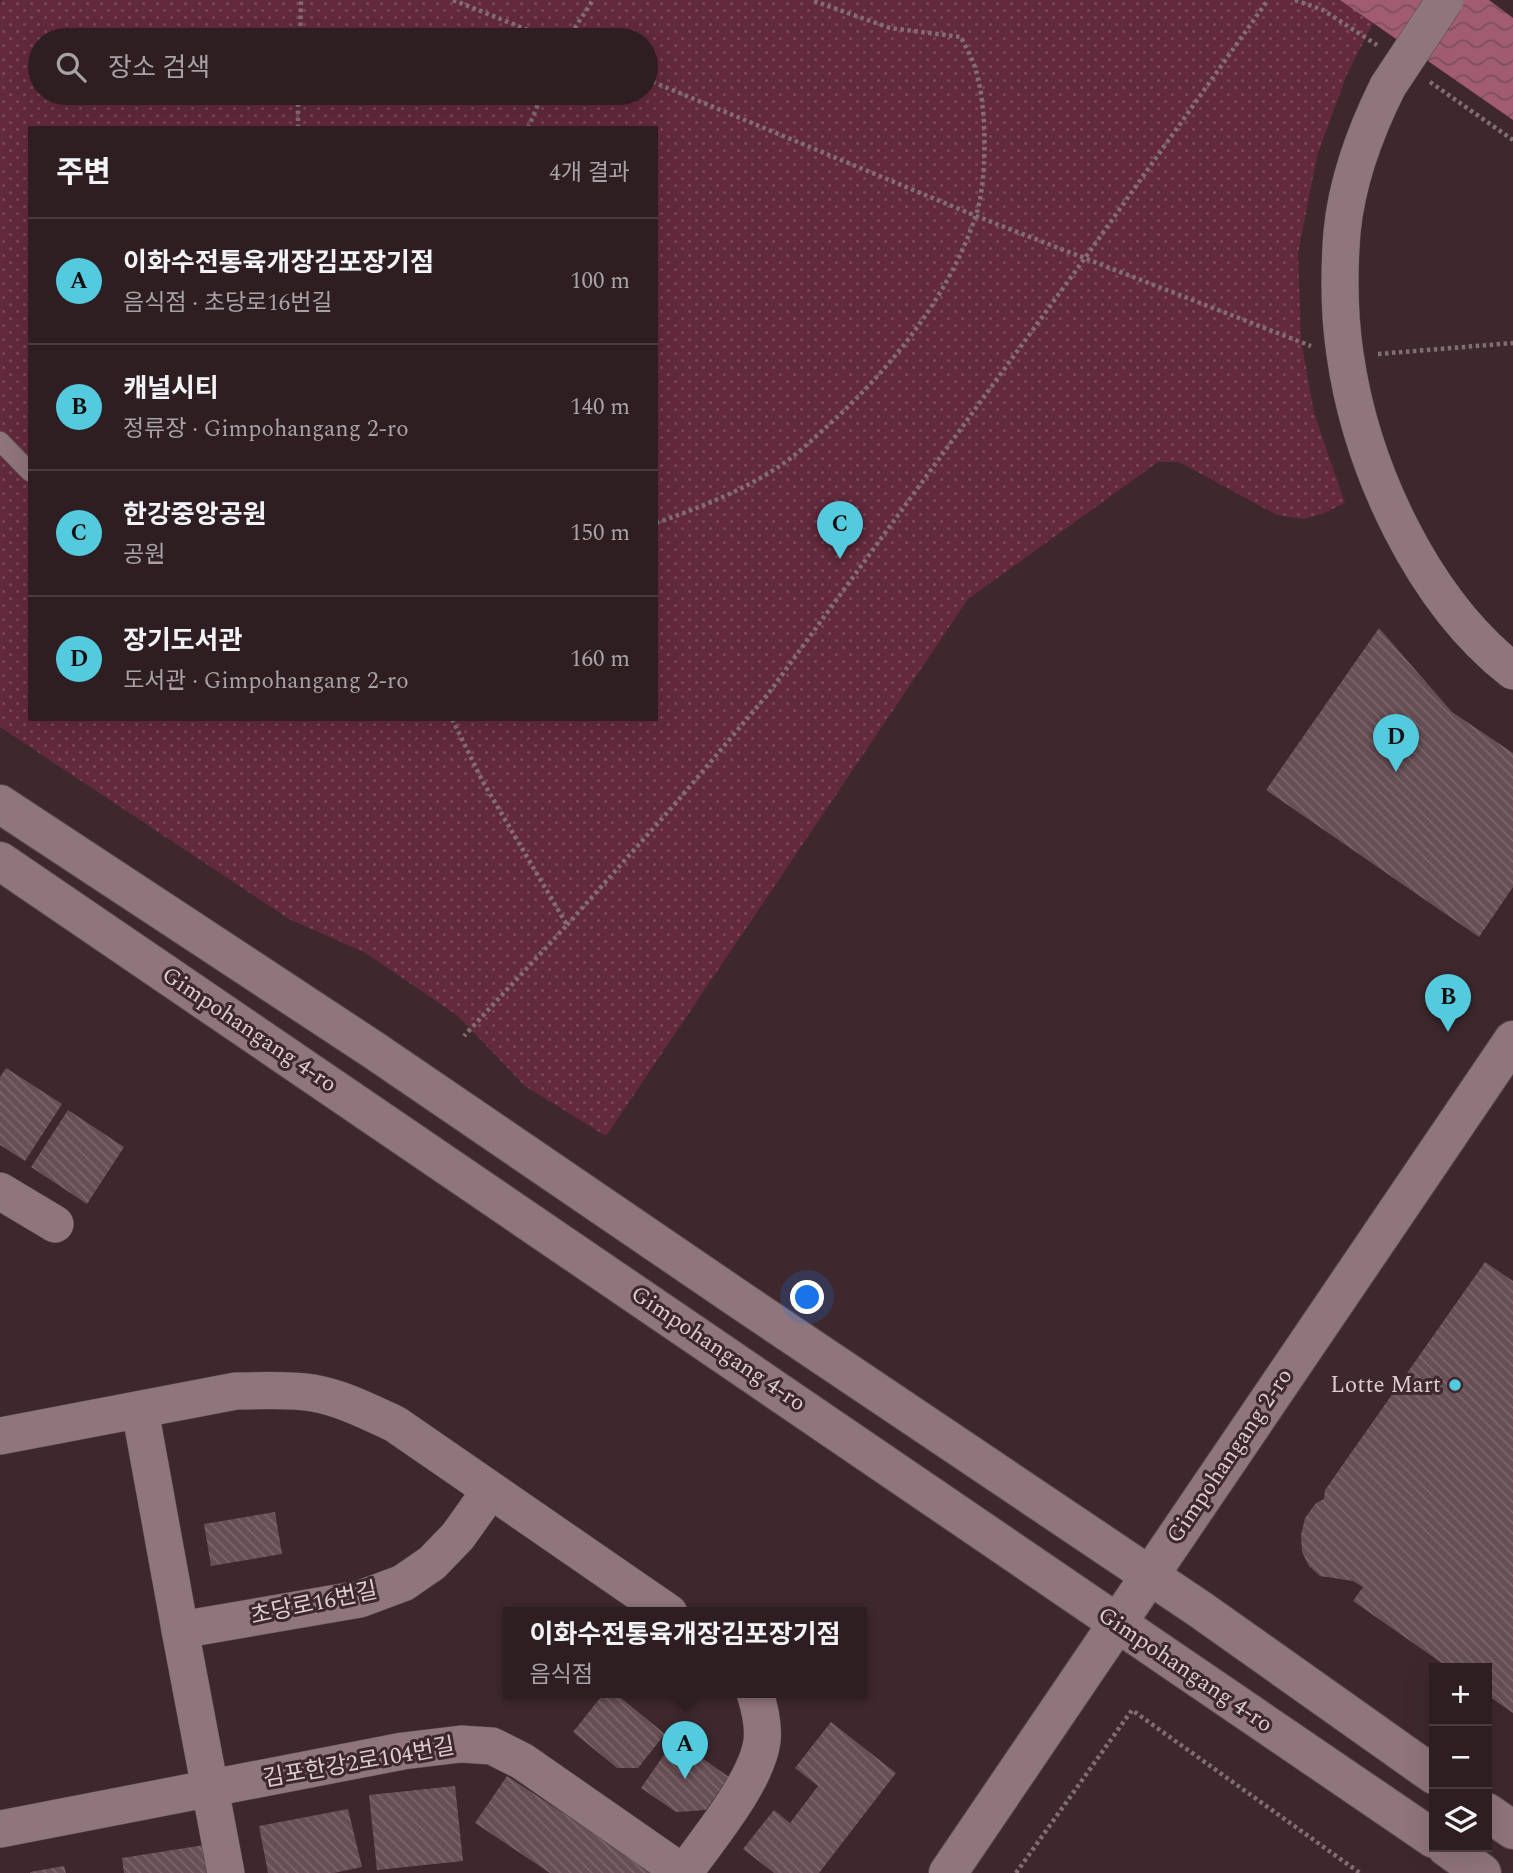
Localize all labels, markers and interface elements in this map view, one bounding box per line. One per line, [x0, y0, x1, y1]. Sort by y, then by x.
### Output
search box [28, 28, 658, 105]
icon: search [52, 48, 90, 86]
text: 장소 검색 [108, 48, 210, 88]
text: 주변 [56, 150, 111, 196]
text: 4개 결과 [549, 156, 630, 191]
text: 이화수전통육개장김포장기점 [123, 243, 434, 283]
text: A [70, 264, 88, 299]
text: 100 m [570, 264, 630, 299]
text: 음식점 · 초당로16번길 [123, 286, 333, 321]
text: 캐널시티 [123, 369, 219, 409]
text: B [71, 390, 87, 425]
text: 140 m [570, 390, 630, 425]
text: 정류장 · Gimpohangang 2-ro [123, 412, 409, 447]
text: 한강중앙공원 [123, 495, 267, 535]
pin: C [817, 501, 863, 559]
text: C [71, 516, 87, 551]
text: 150 m [570, 516, 630, 551]
text: 공원 [123, 538, 165, 573]
text: 장기도서관 [123, 621, 243, 661]
text: D [70, 642, 88, 677]
text: 160 m [570, 642, 630, 677]
text: 도서관 · Gimpohangang 2-ro [123, 664, 409, 699]
pin: D [1373, 714, 1419, 772]
street label: Gimpohangang 4-ro [154, 958, 344, 1102]
pin: B [1425, 974, 1471, 1032]
street label: Gimpohangang 4-ro [623, 1277, 813, 1421]
your location [790, 1280, 824, 1314]
street label: Gimpohangang 2-ro [1158, 1361, 1302, 1551]
place label: Lotte Mart [1330, 1368, 1441, 1403]
marker: Lotte Mart [1447, 1377, 1463, 1393]
street label: 초당로16번길 [247, 1573, 381, 1635]
street label: Gimpohangang 4-ro [1090, 1598, 1280, 1742]
popup [503, 1607, 867, 1698]
text: 이화수전통육개장김포장기점 [530, 1615, 840, 1655]
text: 음식점 [530, 1658, 593, 1693]
map controls [1429, 1663, 1492, 1852]
button: + [1429, 1663, 1492, 1726]
pin: A [662, 1721, 708, 1779]
button: − [1429, 1726, 1492, 1789]
street label: 김포한강2로104번길 [260, 1729, 458, 1797]
button: layers [1429, 1789, 1492, 1852]

